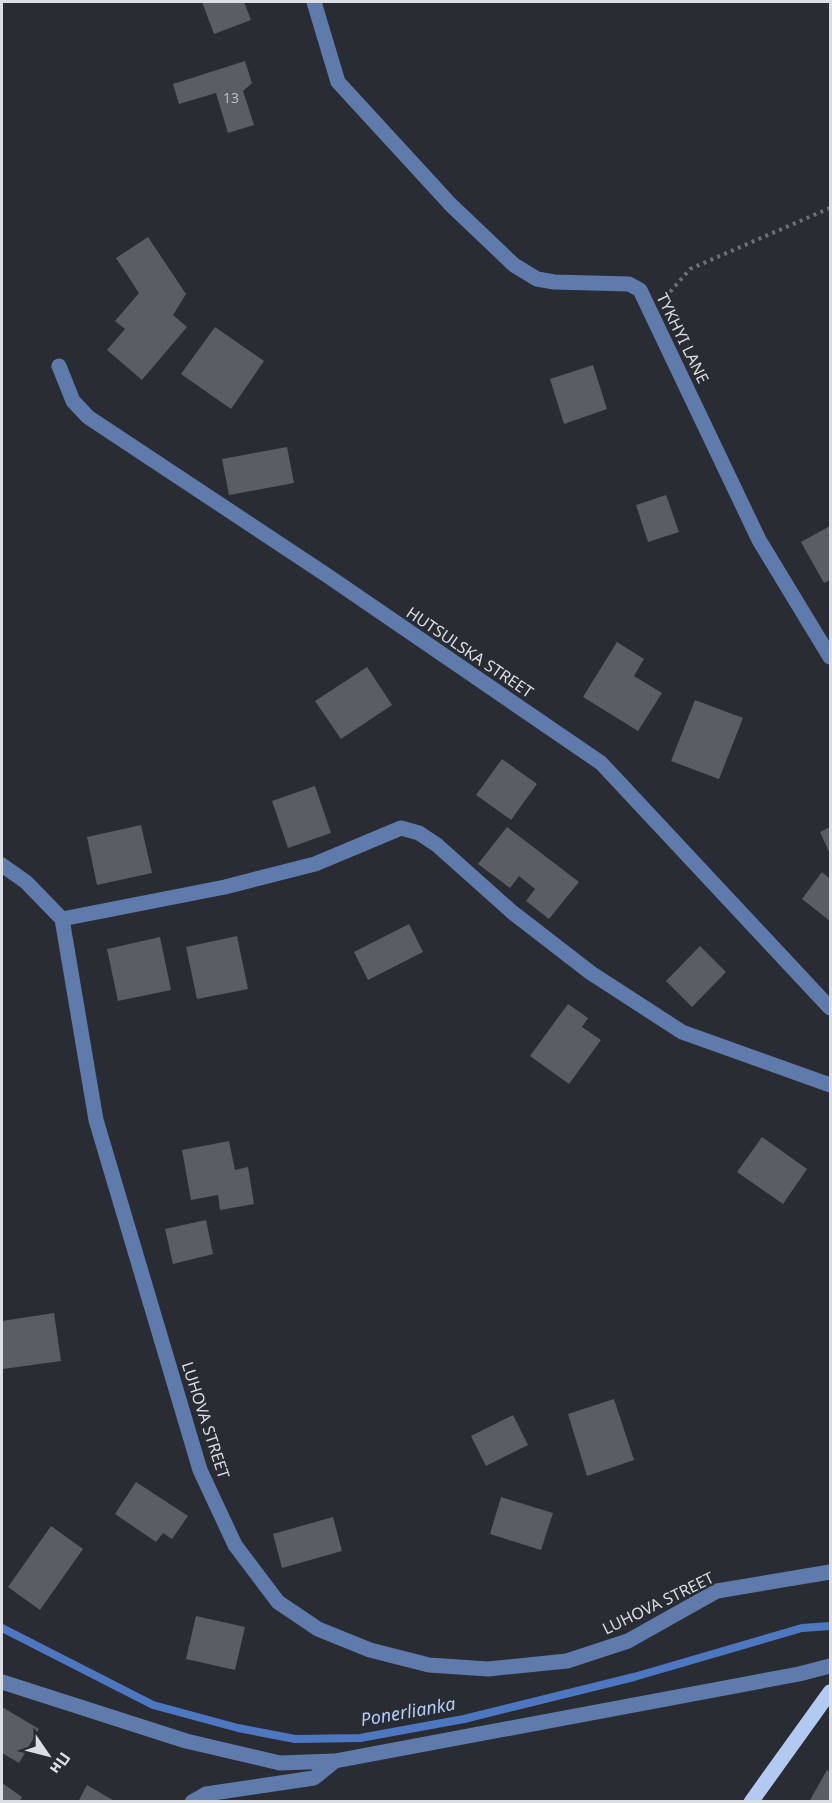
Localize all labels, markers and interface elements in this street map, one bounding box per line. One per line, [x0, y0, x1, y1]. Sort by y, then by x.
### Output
house number: 13 [223, 88, 239, 107]
street label: TYKHYI LANE [652, 289, 714, 387]
street label: HUTSULSKA STREET [402, 601, 538, 703]
street label: LUHOVA STREET [177, 1359, 235, 1481]
street label: LUHOVA STREET [598, 1566, 718, 1640]
water label: Ponerlianka [358, 1691, 457, 1731]
north arrow [18, 1725, 78, 1785]
text: Пн [45, 1748, 76, 1779]

